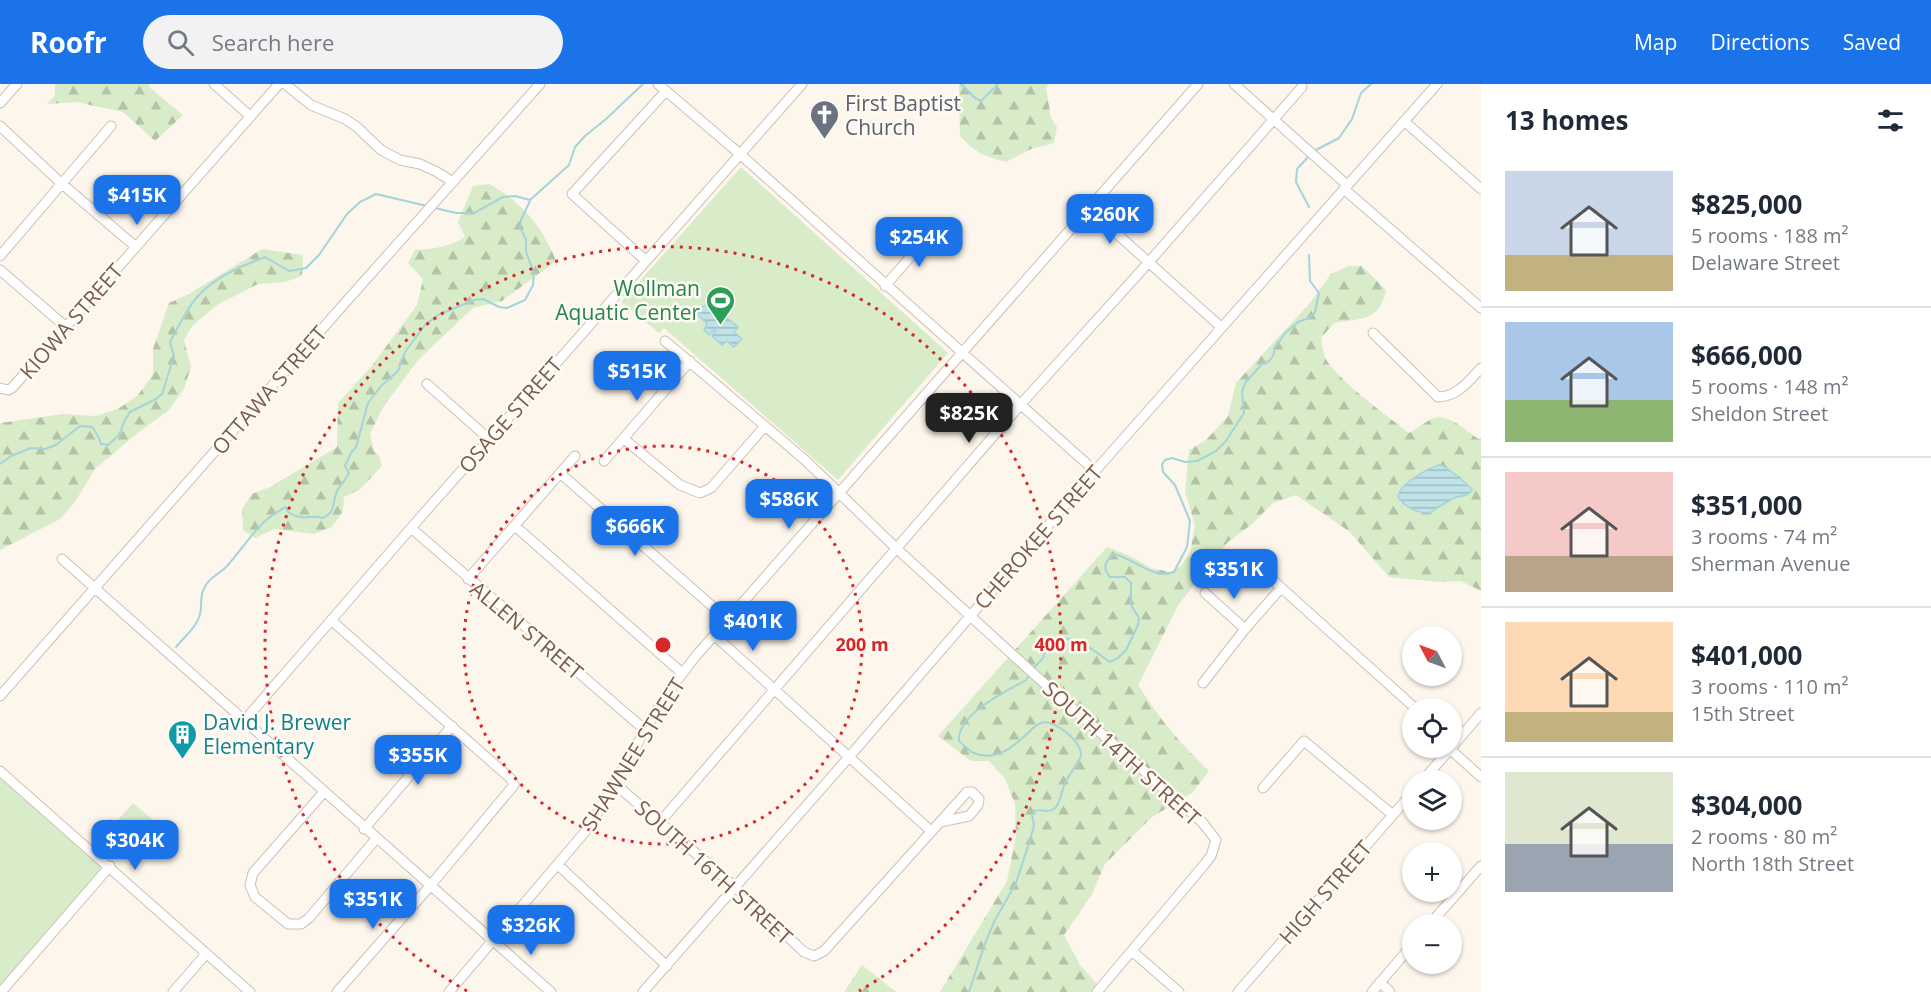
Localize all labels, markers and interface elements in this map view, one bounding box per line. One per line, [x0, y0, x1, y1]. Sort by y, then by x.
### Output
search box [143, 15, 563, 69]
text: Roofr [30, 23, 107, 61]
icon: search [164, 26, 197, 59]
text: Search here [212, 27, 334, 57]
text: Map [1634, 28, 1677, 56]
text: Directions [1710, 28, 1810, 56]
text: Saved [1843, 28, 1901, 56]
place label: First Baptist Church [845, 89, 961, 141]
church icon: First Baptist Church [808, 99, 840, 141]
text: 13 homes [1505, 102, 1629, 138]
icon: filters [1874, 104, 1907, 137]
pin: $415K [95, 175, 179, 226]
text: $415K [107, 181, 167, 208]
text: $825,000 [1691, 186, 1802, 222]
pin: $260K [1068, 194, 1152, 245]
icon: home [1553, 195, 1625, 267]
text: $260K [1080, 200, 1140, 227]
pin: $254K [877, 217, 961, 268]
text: 5 rooms · 188 m² [1691, 222, 1849, 249]
text: $254K [889, 223, 949, 250]
text: Delaware Street [1691, 249, 1840, 276]
street label: KIOWA STREET [13, 257, 129, 385]
place label: Wollman Aquatic Center [555, 274, 700, 326]
sports icon: Wollman Aquatic Center [705, 284, 737, 326]
street label: OTTAWA STREET [205, 319, 333, 460]
text: $666,000 [1691, 337, 1802, 373]
icon: home [1553, 346, 1625, 418]
street label: OSAGE STREET [452, 351, 568, 479]
pin: $515K [595, 351, 679, 402]
text: $515K [607, 357, 667, 384]
text: 5 rooms · 148 m² [1691, 373, 1849, 400]
pin: $825K [927, 393, 1011, 444]
text: $825K [939, 399, 999, 426]
text: Sheldon Street [1691, 400, 1828, 427]
street label: CHEROKEE STREET [968, 459, 1109, 615]
pin: $586K [747, 479, 831, 530]
text: $586K [759, 485, 819, 512]
text: $351,000 [1691, 487, 1802, 523]
icon: home [1553, 496, 1625, 568]
pin: $666K [593, 506, 677, 557]
text: $666K [605, 512, 665, 539]
text: 3 rooms · 74 m² [1691, 523, 1837, 550]
pin: $351K [1192, 549, 1276, 600]
text: Sherman Avenue [1691, 550, 1850, 577]
text: $351K [1204, 555, 1264, 582]
street label: ALLEN STREET [465, 575, 590, 686]
pin: $401K [711, 601, 795, 652]
text: $401K [723, 607, 783, 634]
north arrow [1402, 626, 1462, 686]
map controls [1402, 626, 1462, 974]
text: 200 m [835, 632, 889, 656]
text: 400 m [1034, 632, 1088, 656]
centre of rings [653, 635, 673, 655]
text: $401,000 [1691, 637, 1802, 673]
icon: home [1553, 646, 1625, 718]
street label: SHAWNEE STREET [575, 672, 692, 836]
text: 3 rooms · 110 m² [1691, 673, 1849, 700]
street label: SOUTH 14TH STREET [1037, 675, 1207, 832]
button: locate [1402, 698, 1462, 758]
text: 15th Street [1691, 700, 1794, 727]
place label: David J. Brewer Elementary [203, 708, 352, 760]
building icon: David J. Brewer Elementary [166, 718, 198, 760]
pin: $355K [376, 735, 460, 786]
text: $355K [388, 741, 448, 768]
button: layers [1402, 770, 1462, 830]
text: $304,000 [1691, 787, 1802, 823]
street label: SOUTH 16TH STREET [629, 794, 799, 951]
icon: home [1553, 796, 1625, 868]
pin: $304K [93, 820, 177, 871]
text: 2 rooms · 80 m² [1691, 823, 1837, 850]
text: $304K [105, 826, 165, 853]
street label: HIGH STREET [1272, 834, 1378, 950]
button: + [1402, 842, 1462, 902]
text: North 18th Street [1691, 850, 1854, 877]
pin: $351K [331, 879, 415, 930]
text: $351K [343, 885, 403, 912]
pin: $326K [489, 905, 573, 956]
text: $326K [501, 911, 561, 938]
button: − [1402, 914, 1462, 974]

